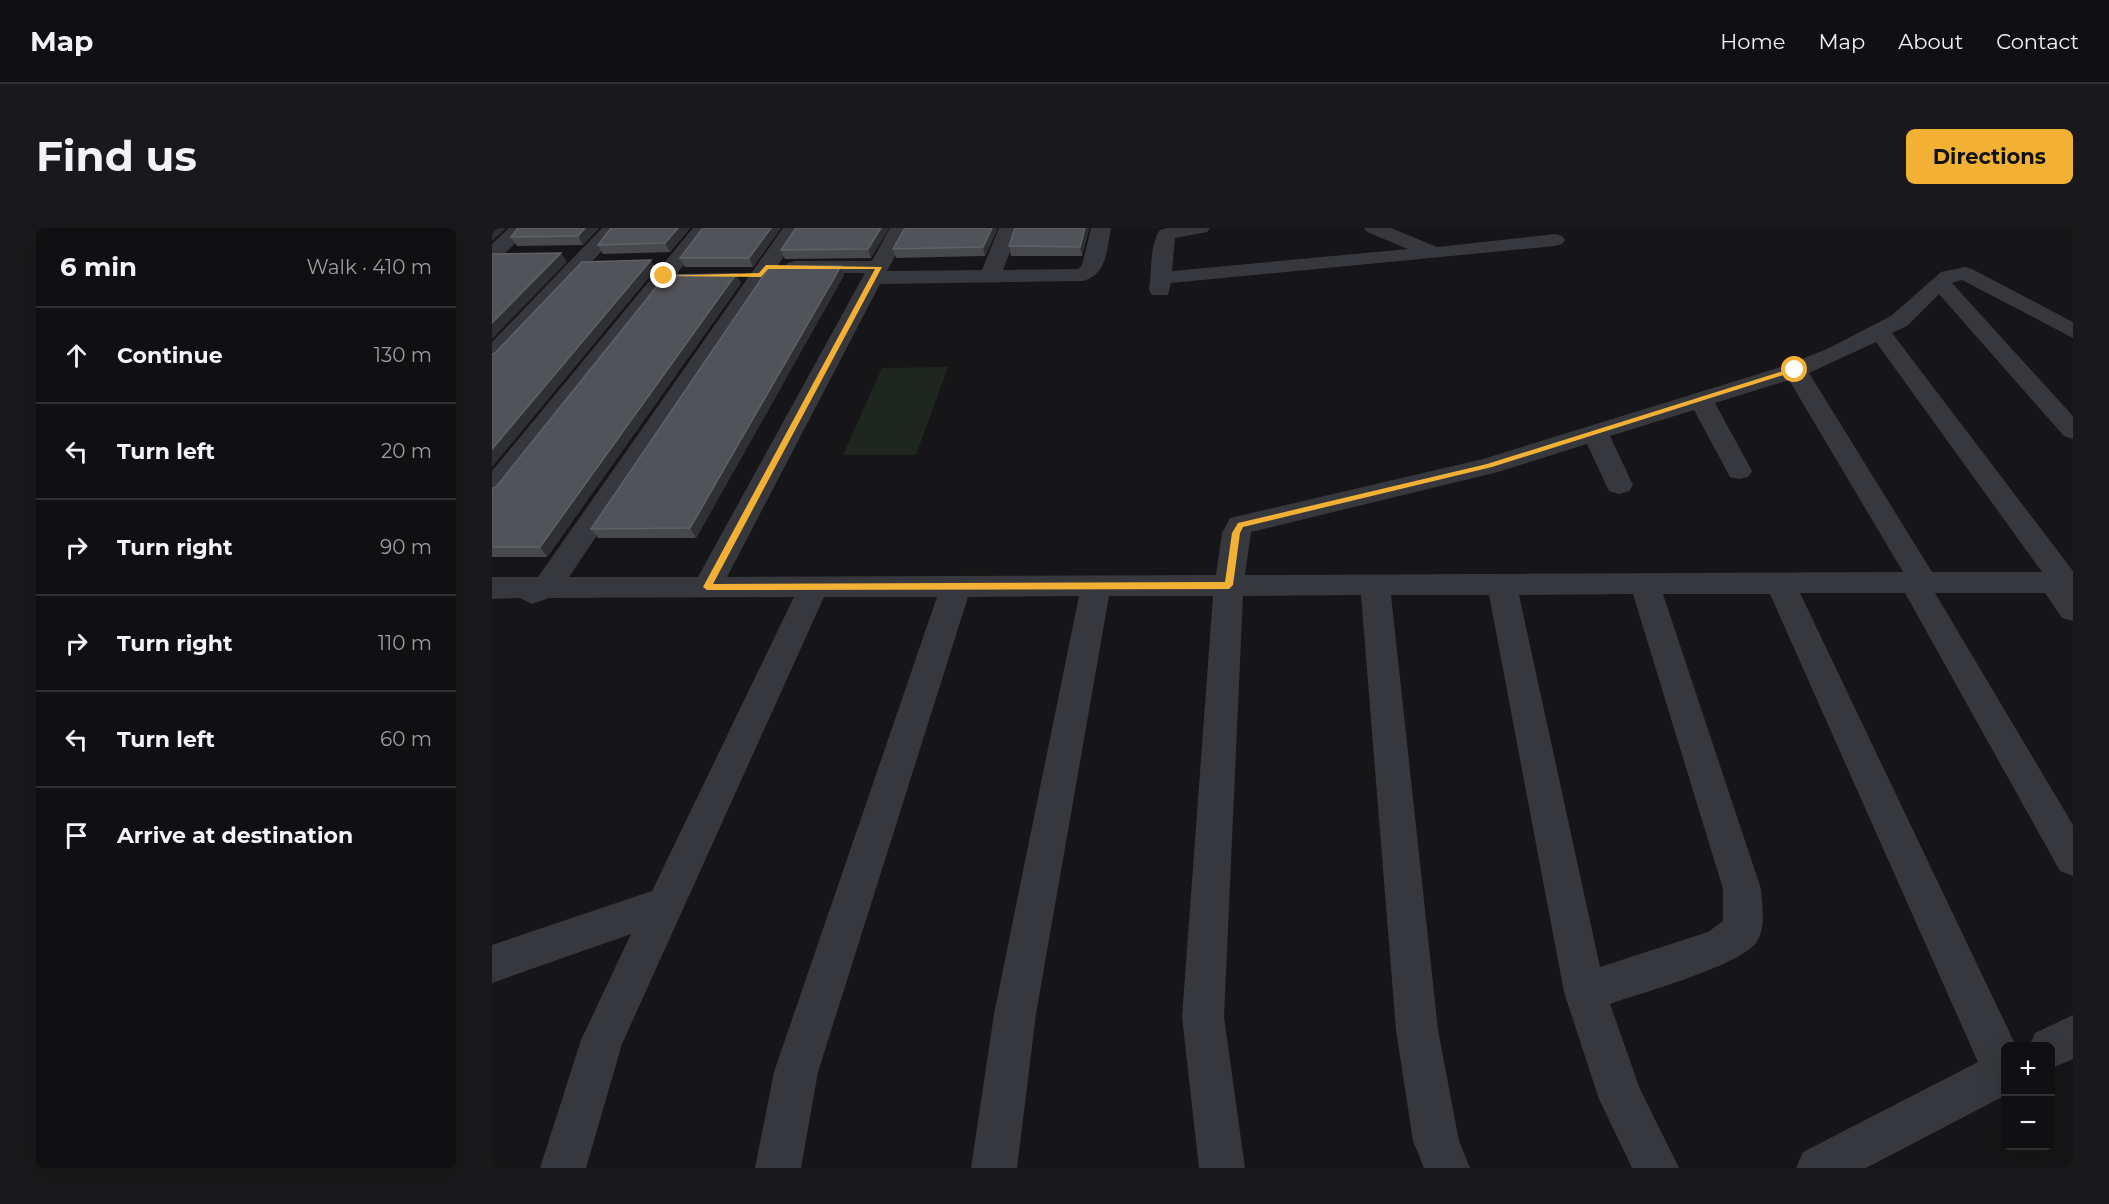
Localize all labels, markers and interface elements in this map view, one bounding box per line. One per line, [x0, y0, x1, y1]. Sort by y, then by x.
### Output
text: Map [30, 24, 93, 58]
text: Home [1720, 29, 1785, 54]
text: Map [1818, 29, 1865, 54]
text: About [1898, 29, 1963, 54]
text: Contact [1996, 29, 2079, 54]
button: Directions [1906, 129, 2073, 184]
text: Find us [36, 130, 197, 182]
text: 6 min [60, 251, 137, 283]
text: Walk · 410 m [307, 255, 432, 279]
route end [650, 262, 676, 288]
icon: ahead [60, 339, 93, 372]
text: Continue [117, 342, 223, 369]
text: 130 m [374, 343, 432, 367]
route start [1781, 356, 1807, 382]
icon: left [60, 435, 93, 468]
text: Turn left [117, 438, 215, 465]
text: 20 m [381, 439, 432, 463]
icon: right [60, 531, 93, 564]
text: Turn right [117, 534, 232, 561]
text: 90 m [380, 535, 432, 559]
icon: right [60, 627, 93, 660]
text: Turn right [117, 630, 232, 657]
text: 110 m [378, 631, 432, 655]
icon: left [60, 723, 93, 756]
text: Turn left [117, 726, 215, 753]
text: 60 m [380, 727, 432, 751]
icon: arrive [60, 819, 93, 852]
text: Arrive at destination [117, 822, 353, 849]
map controls [2001, 1042, 2055, 1150]
button: + [2001, 1042, 2055, 1096]
button: − [2001, 1096, 2055, 1150]

